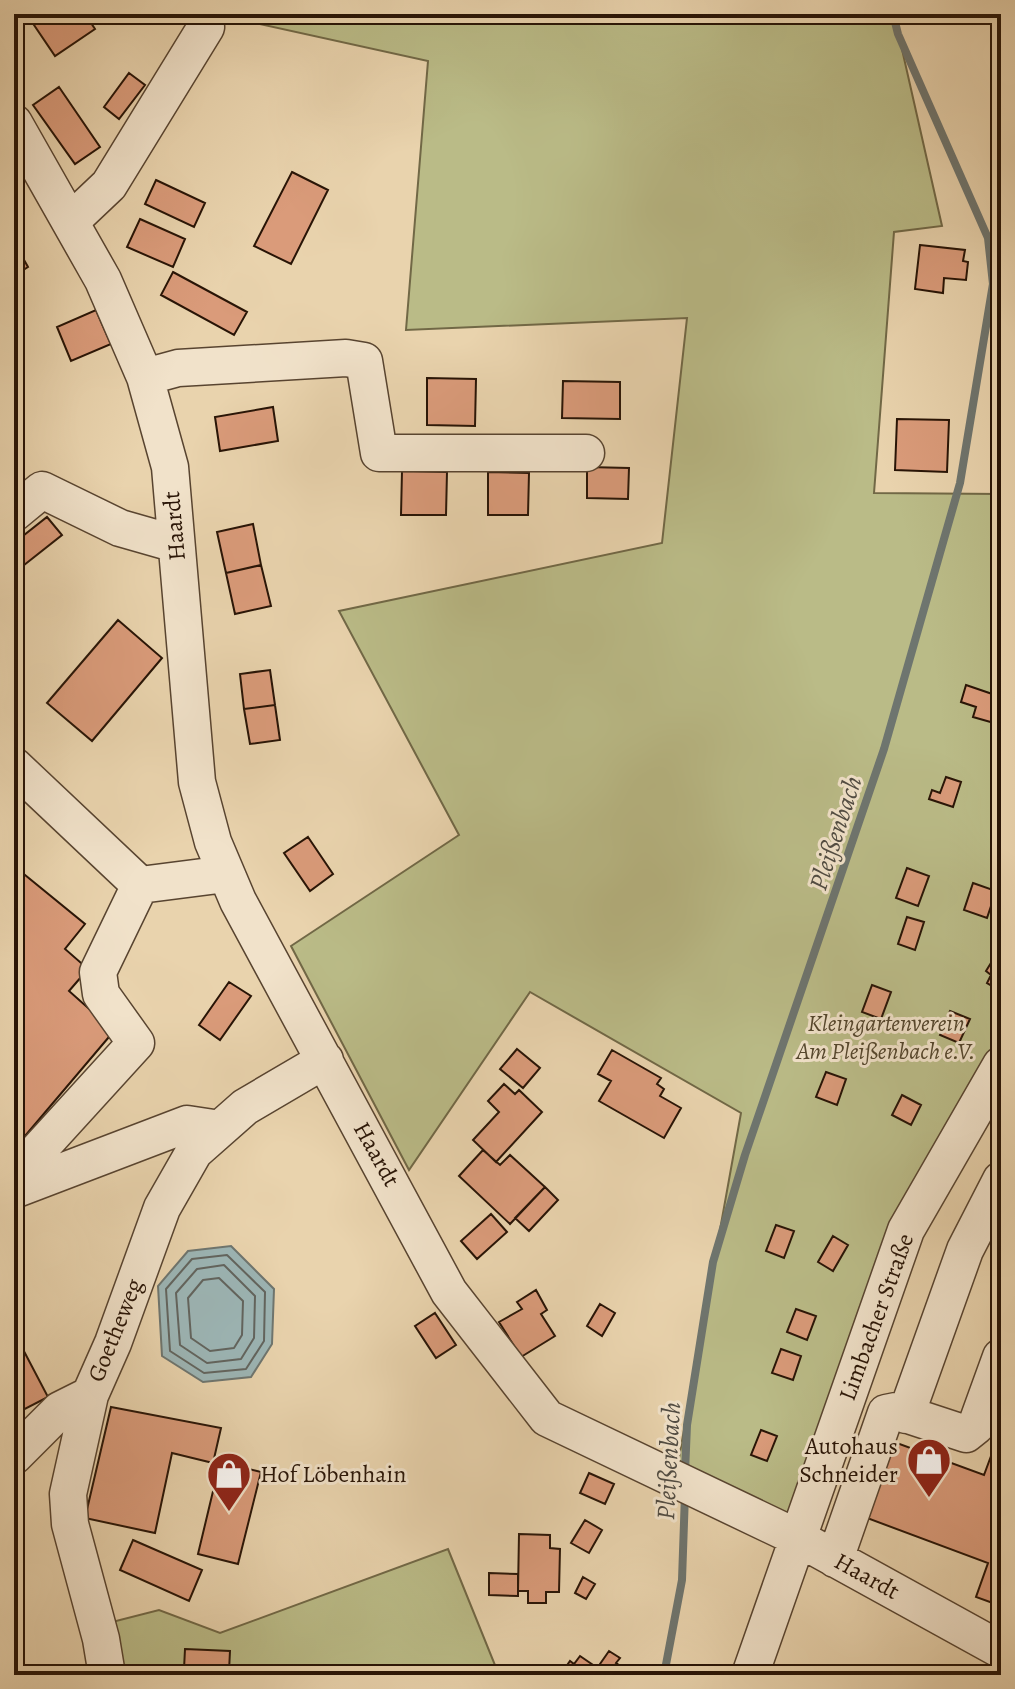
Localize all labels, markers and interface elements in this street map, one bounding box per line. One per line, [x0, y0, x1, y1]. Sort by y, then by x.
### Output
street label: Haardt [155, 490, 193, 562]
water label: Pleißenbach [801, 771, 870, 895]
park label: Kleingartenverein Am Pleißenbach e.V. [794, 1007, 976, 1067]
street label: Haardt [346, 1116, 408, 1192]
street label: Limbacher Straße [831, 1229, 921, 1405]
street label: Goetheweg [80, 1274, 150, 1386]
water label: Pleißenbach [648, 1401, 689, 1521]
place label: Autohaus Schneider [799, 1430, 898, 1490]
shop icon: Autohaus Schneider [905, 1436, 953, 1499]
shop icon: Hof Löbenhain [205, 1450, 253, 1513]
place label: Hof Löbenhain [260, 1458, 406, 1490]
street label: Haardt [829, 1545, 905, 1607]

